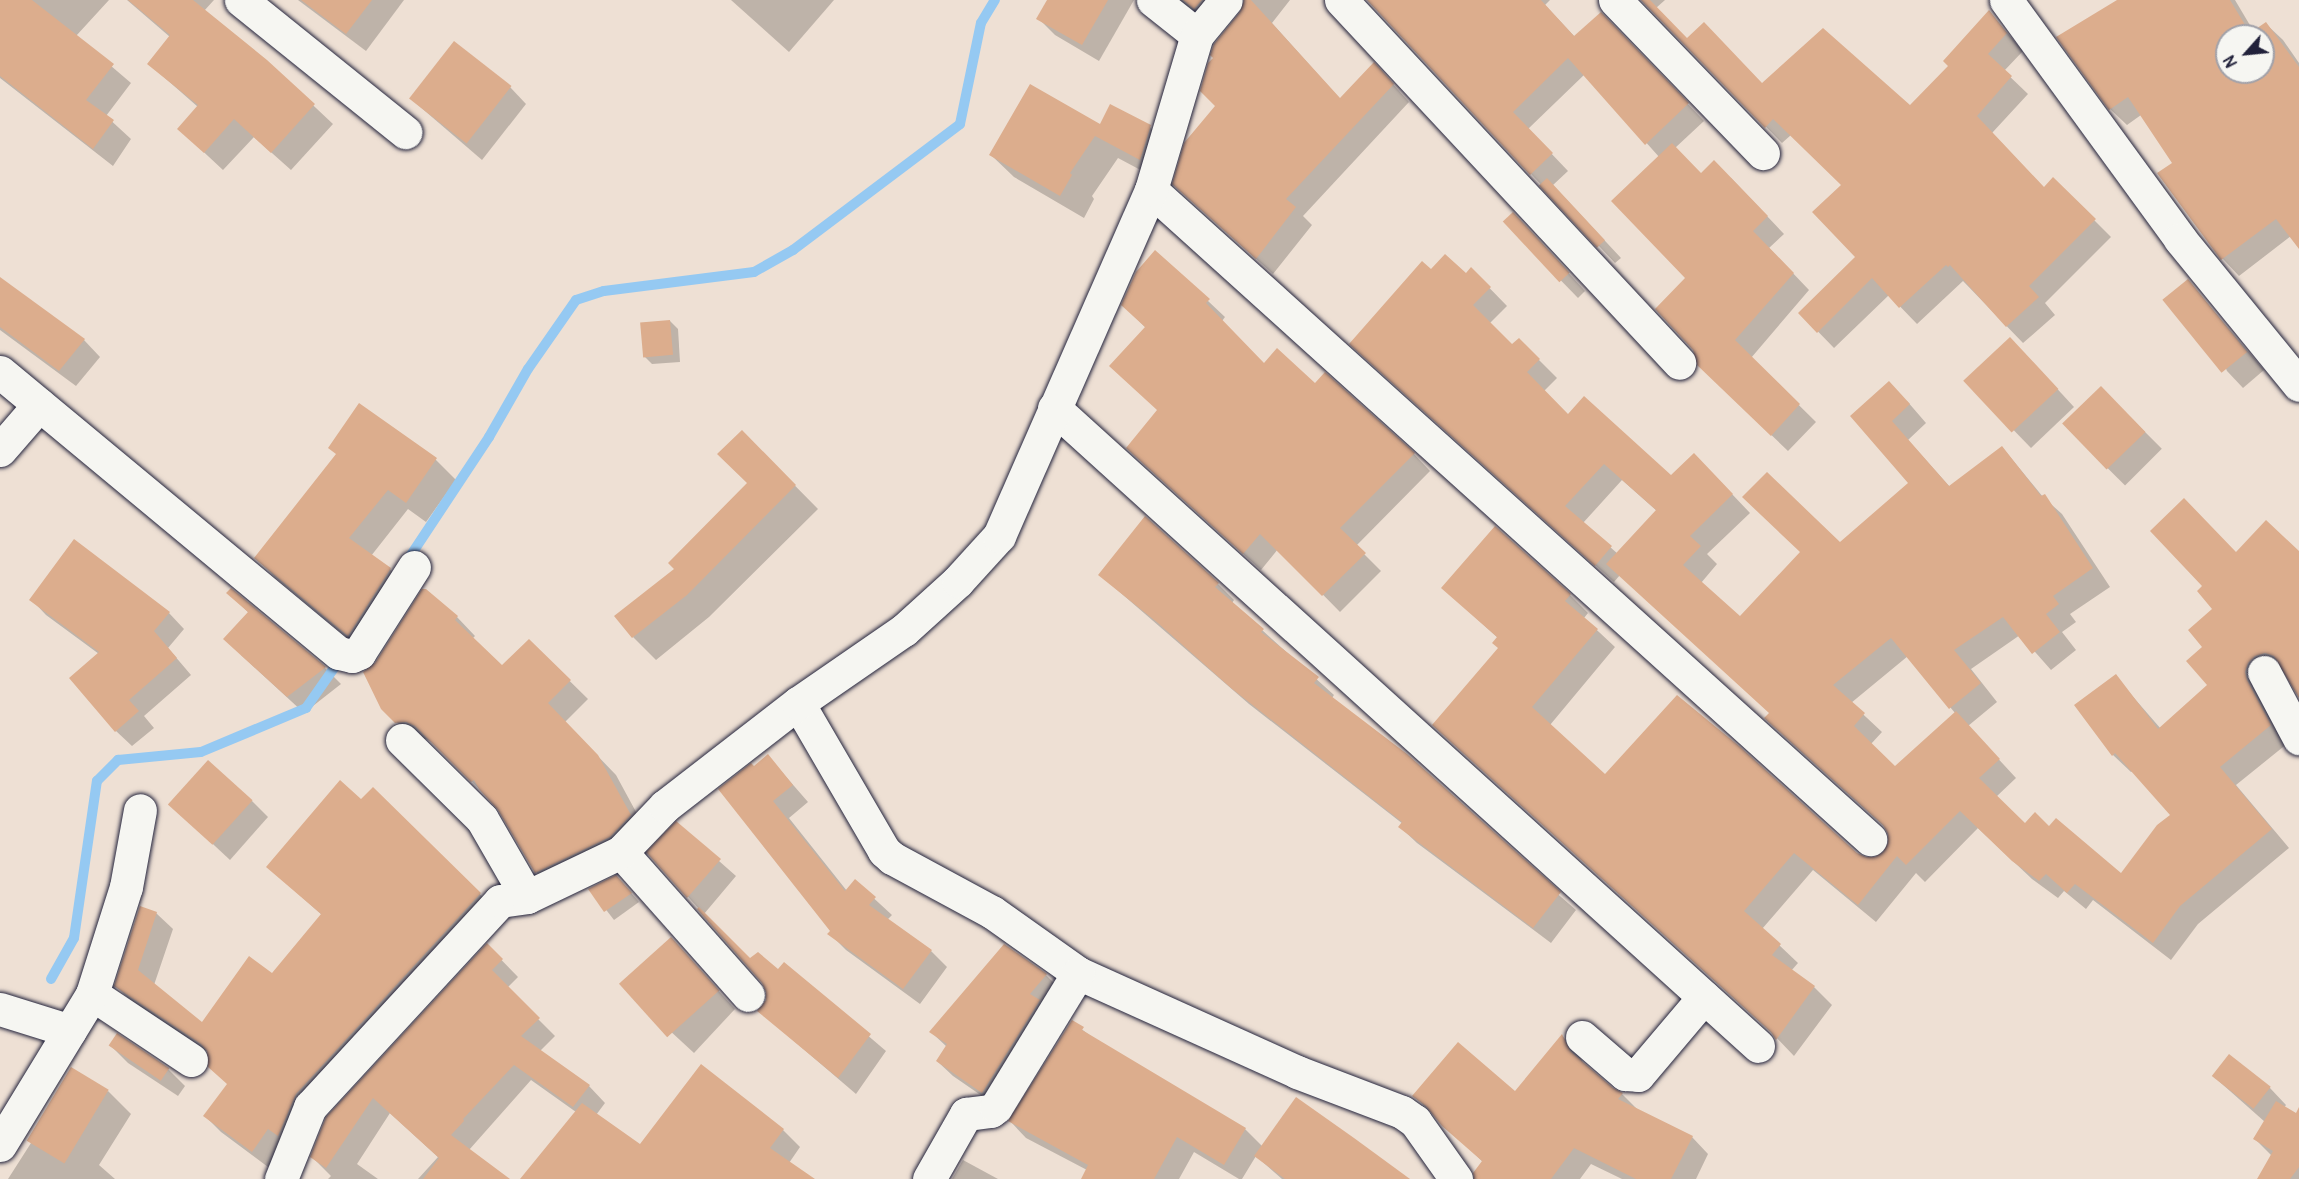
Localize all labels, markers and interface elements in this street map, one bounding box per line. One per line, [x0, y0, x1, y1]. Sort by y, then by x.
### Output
north arrow [2215, 24, 2275, 84]
text: N [2219, 52, 2242, 71]

